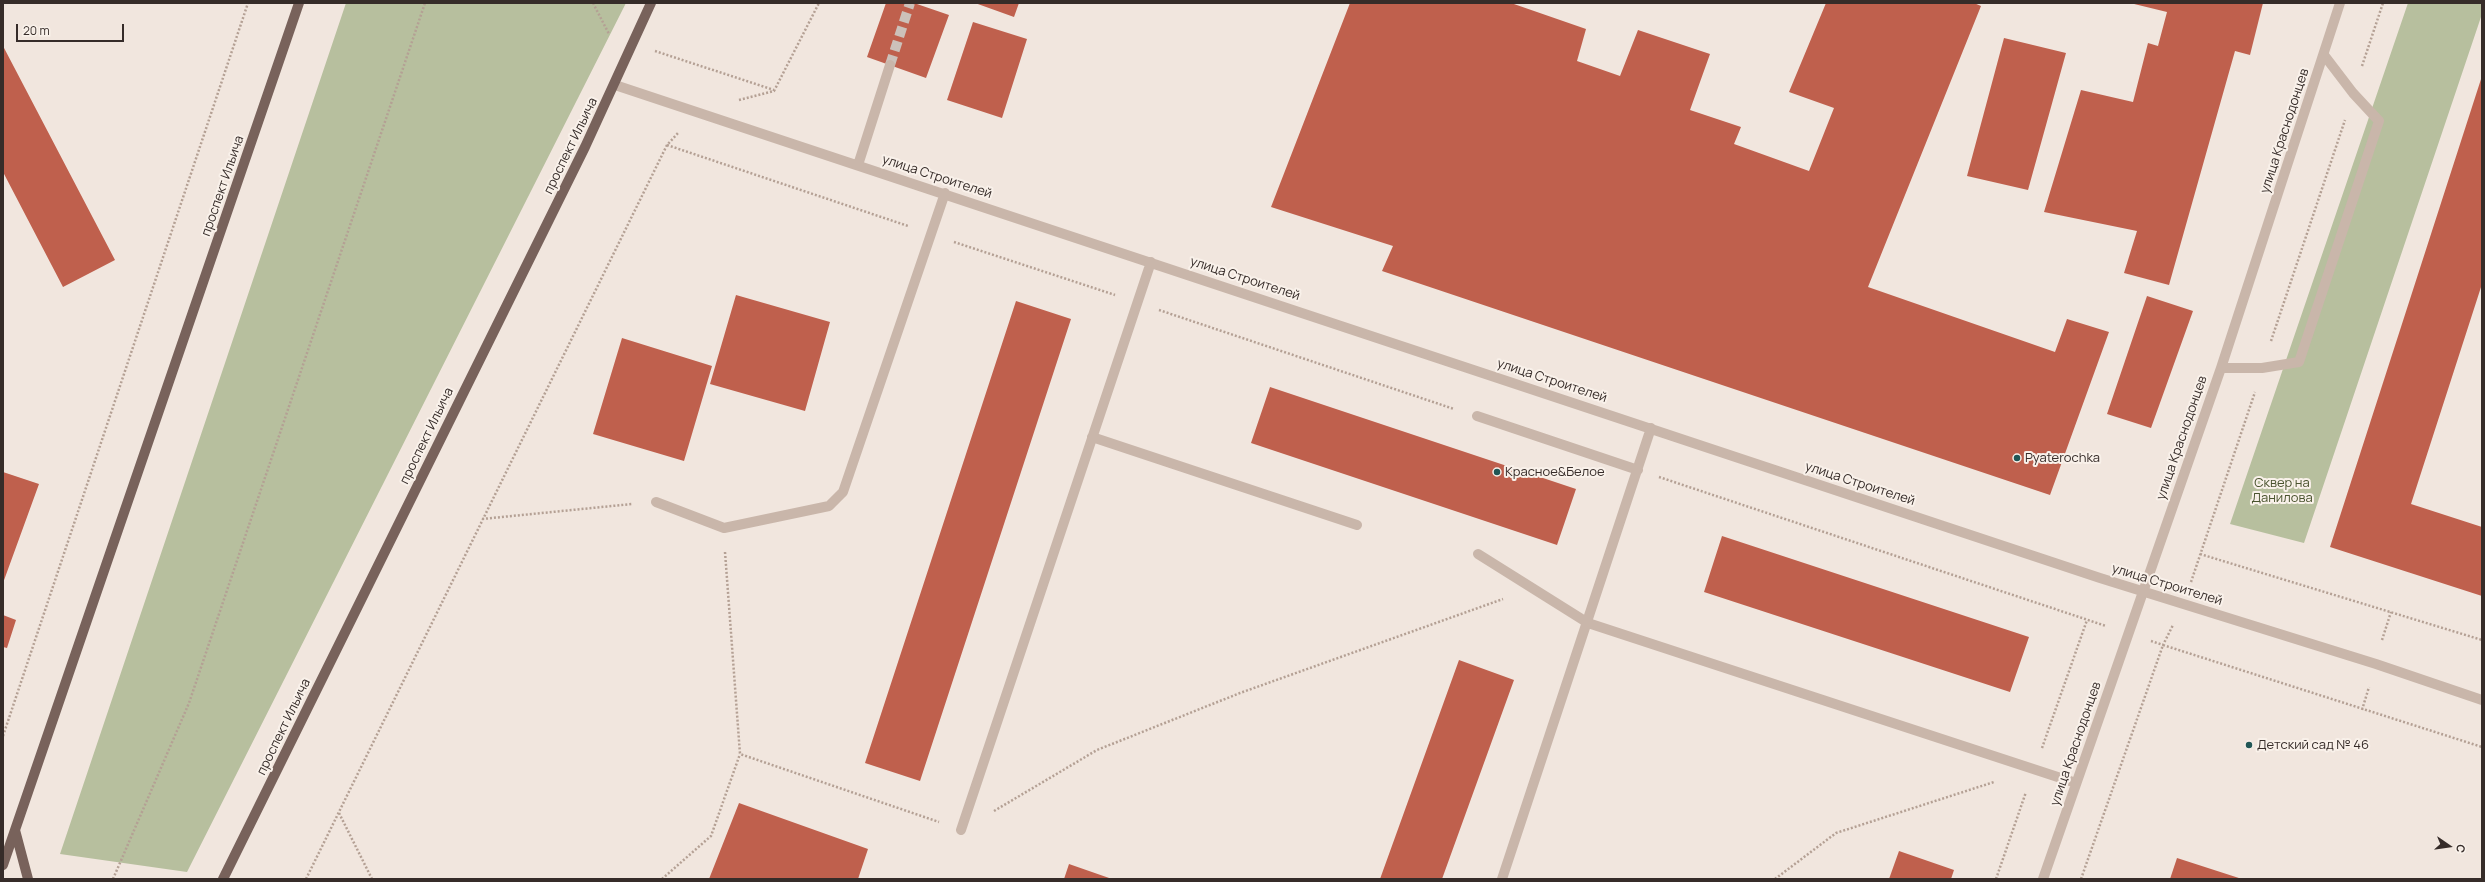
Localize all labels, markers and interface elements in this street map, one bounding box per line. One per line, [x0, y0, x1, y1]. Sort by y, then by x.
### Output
scale bar [18, 16, 126, 42]
text: 20 m [23, 22, 50, 39]
street label: улица Краснодонцев [2257, 67, 2313, 195]
street label: проспект Ильича [541, 95, 601, 197]
street label: проспект Ильича [198, 134, 248, 238]
street label: улица Строителей [880, 152, 994, 202]
street label: улица Строителей [1188, 254, 1302, 304]
street label: улица Строителей [1495, 356, 1609, 406]
street label: улица Краснодонцев [2153, 374, 2211, 502]
street label: проспект Ильича [397, 385, 457, 487]
place label: Pyaterochka [2025, 450, 2100, 466]
marker: Pyaterochka [2012, 453, 2022, 463]
street label: улица Строителей [1803, 459, 1917, 509]
place label: Красное&Белое [1505, 464, 1604, 480]
marker: Красное&Белое [1492, 467, 1502, 477]
park label: Сквер на Данилова [2251, 475, 2313, 506]
street label: улица Строителей [2110, 561, 2224, 609]
street label: проспект Ильича [254, 676, 314, 778]
street label: улица Краснодонцев [2047, 680, 2105, 808]
place label: Детский сад № 46 [2257, 737, 2369, 753]
marker: Детский сад № 46 [2244, 740, 2254, 750]
north arrow [2429, 826, 2469, 866]
text: С [2453, 843, 2469, 854]

